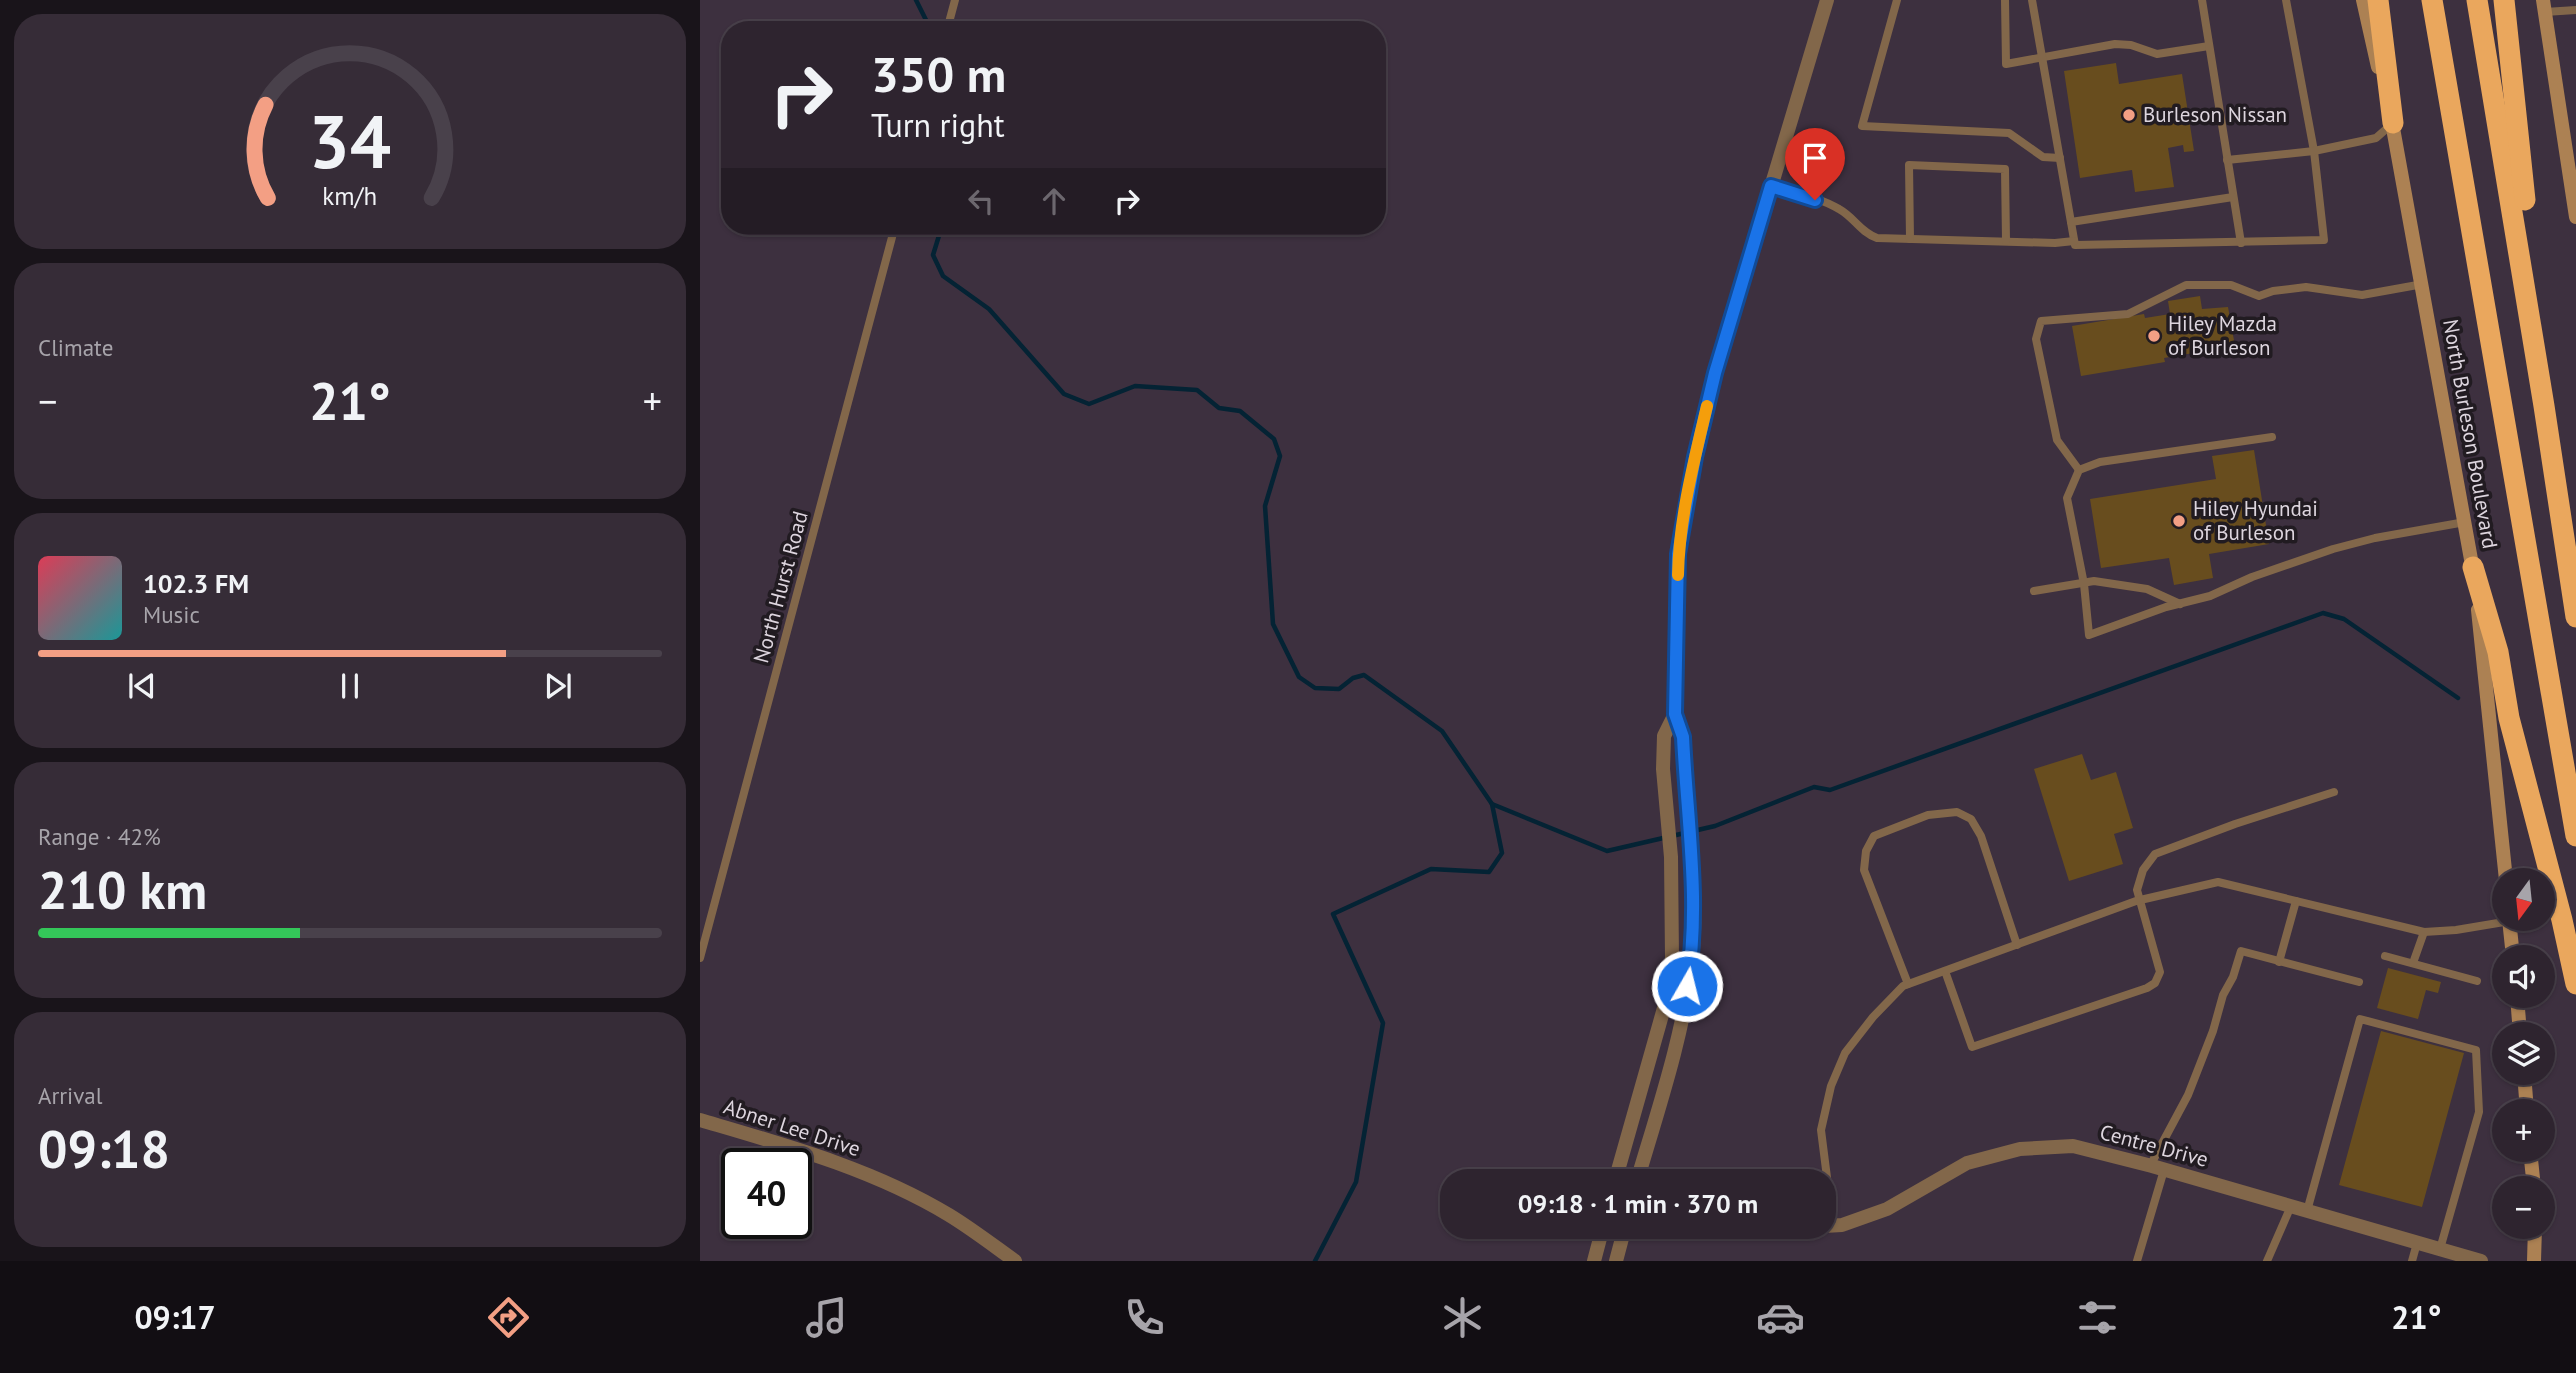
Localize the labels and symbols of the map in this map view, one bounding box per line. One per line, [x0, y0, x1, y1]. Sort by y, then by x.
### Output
place label: Burleson Nissan [2143, 101, 2287, 128]
marker: Burleson Nissan [2121, 107, 2137, 123]
pin [1785, 128, 1845, 200]
place label: Hiley Mazda of Burleson [2168, 310, 2277, 361]
street label: North Burleson Boulevard [2437, 317, 2504, 551]
marker: Hiley Mazda of Burleson [2146, 328, 2162, 344]
place label: Hiley Hyundai of Burleson [2193, 495, 2318, 546]
street label: North Hurst Road [747, 508, 814, 666]
marker: Hiley Hyundai of Burleson [2171, 513, 2187, 529]
north arrow [2492, 868, 2555, 931]
position arrow [1650, 949, 1724, 1023]
street label: Abner Lee Drive [720, 1093, 864, 1162]
street label: Centre Drive [2097, 1118, 2211, 1173]
speed limit sign: 40 [721, 1148, 812, 1239]

